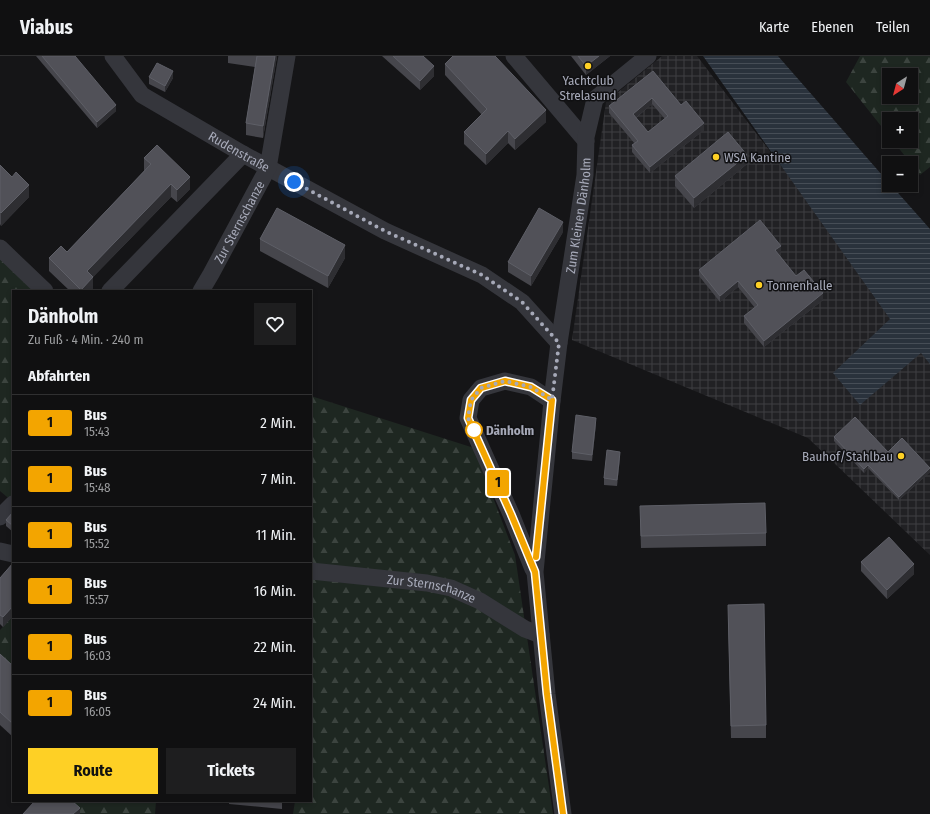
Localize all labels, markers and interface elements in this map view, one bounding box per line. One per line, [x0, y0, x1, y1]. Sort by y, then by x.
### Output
text: Viabus [20, 16, 73, 39]
text: Karte [759, 19, 789, 36]
text: Ebenen [811, 19, 854, 36]
text: Teilen [876, 19, 910, 36]
marker: Yachtclub Strelasund [583, 61, 593, 71]
north arrow [882, 68, 918, 104]
map controls [882, 68, 918, 192]
place label: Yachtclub Strelasund [559, 73, 617, 103]
button: + [882, 112, 918, 148]
street label: Rudenstraße [206, 129, 272, 175]
place label: WSA Kantine [724, 150, 791, 165]
marker: WSA Kantine [711, 152, 721, 162]
button: − [882, 156, 918, 192]
street label: Zum Kleinen Dänholm [563, 157, 593, 274]
your location [284, 172, 304, 192]
street label: Zur Sternschanze [211, 178, 268, 266]
place label: Tonnenhalle [767, 278, 832, 293]
marker: Tonnenhalle [754, 280, 764, 290]
button: heart [254, 303, 296, 345]
text: Dänholm [28, 305, 98, 328]
text: Zu Fuß · 4 Min. · 240 m [28, 332, 144, 347]
text: Abfahrten [28, 367, 90, 385]
text: Bus [84, 406, 107, 424]
text: 1 [47, 414, 53, 431]
text: 2 Min. [260, 414, 296, 432]
marker: Dänholm [465, 421, 483, 439]
place label: Dänholm [486, 423, 534, 438]
text: 15:43 [84, 424, 110, 439]
place label: Bauhof/Stahlbau [802, 449, 893, 464]
marker: Bauhof/Stahlbau [896, 451, 906, 461]
text: Bus [84, 462, 107, 480]
text: 1 [47, 470, 53, 487]
text: 7 Min. [261, 470, 296, 488]
line badge: 1 [485, 470, 511, 496]
text: 1 [495, 474, 501, 491]
text: 15:48 [84, 480, 111, 495]
text: Bus [84, 518, 107, 536]
text: 1 [47, 526, 53, 543]
text: 11 Min. [255, 526, 296, 544]
text: 15:52 [84, 536, 109, 551]
street label: Zur Sternschanze [386, 572, 478, 606]
text: Bus [84, 574, 107, 592]
text: 1 [47, 582, 53, 599]
text: 16 Min. [254, 582, 296, 600]
text: 15:57 [84, 592, 109, 607]
text: Bus [84, 630, 107, 648]
text: 1 [47, 638, 53, 655]
text: 22 Min. [254, 638, 296, 656]
text: 16:03 [84, 648, 111, 663]
text: Bus [84, 686, 107, 704]
text: 1 [47, 694, 53, 711]
text: 24 Min. [253, 694, 296, 712]
text: 16:05 [84, 704, 111, 719]
button: Route [28, 748, 158, 794]
button: Tickets [166, 748, 296, 794]

